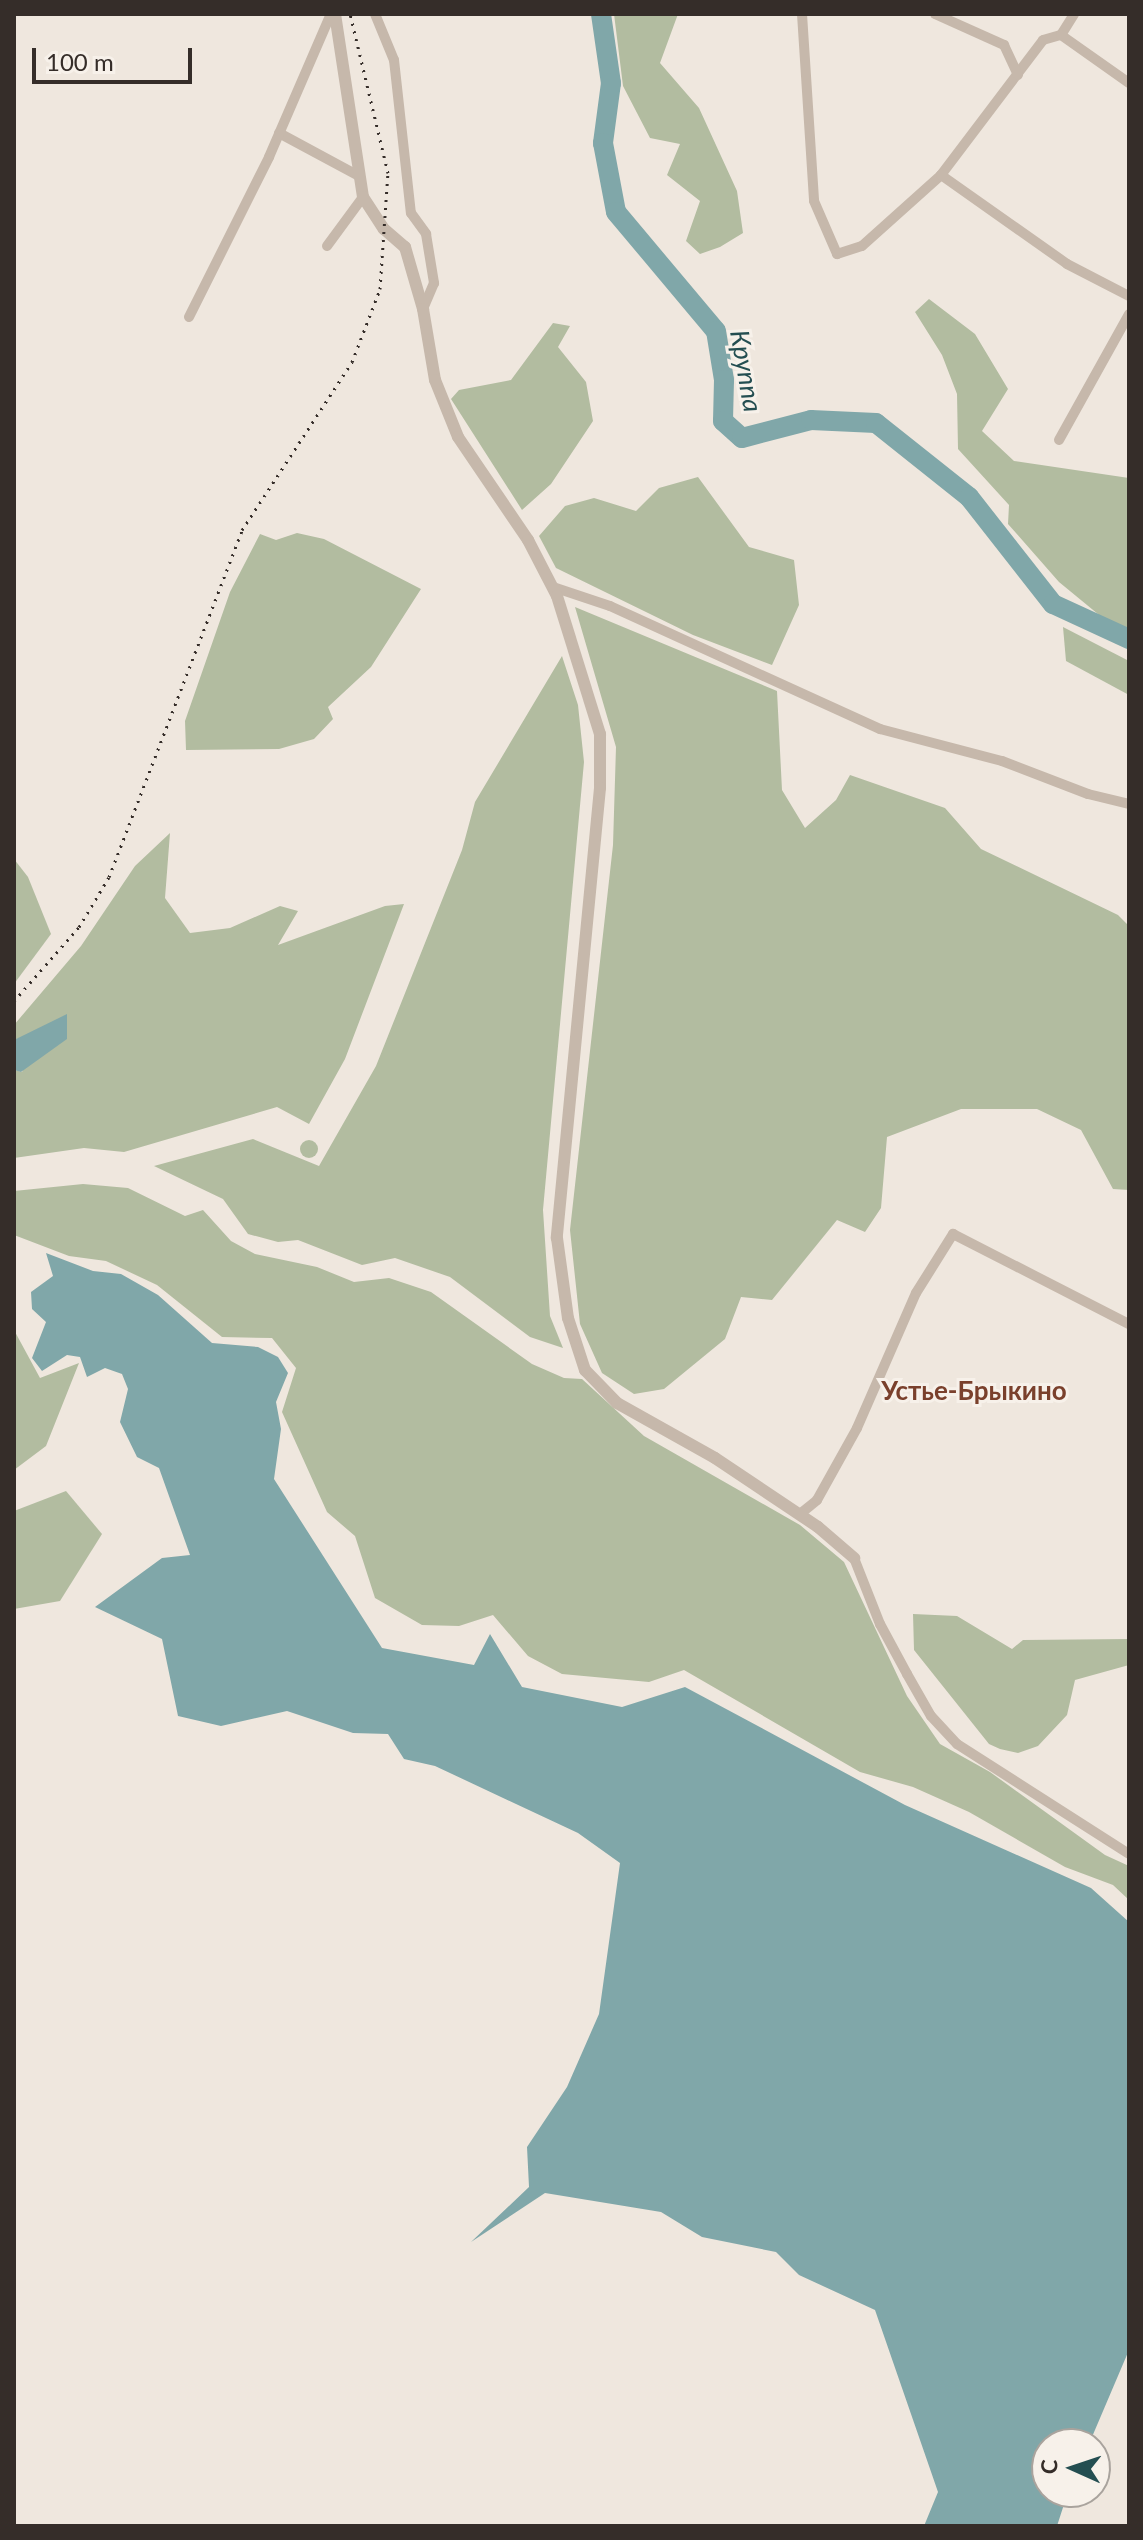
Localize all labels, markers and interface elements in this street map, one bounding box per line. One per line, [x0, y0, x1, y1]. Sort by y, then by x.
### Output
scale bar [36, 32, 196, 82]
text: 100 m [46, 47, 114, 76]
water label: Круппа [723, 328, 769, 414]
district label: Устье-Брыкино [881, 1375, 1067, 1407]
north arrow [1031, 2428, 1111, 2508]
text: С [1035, 2459, 1062, 2475]

